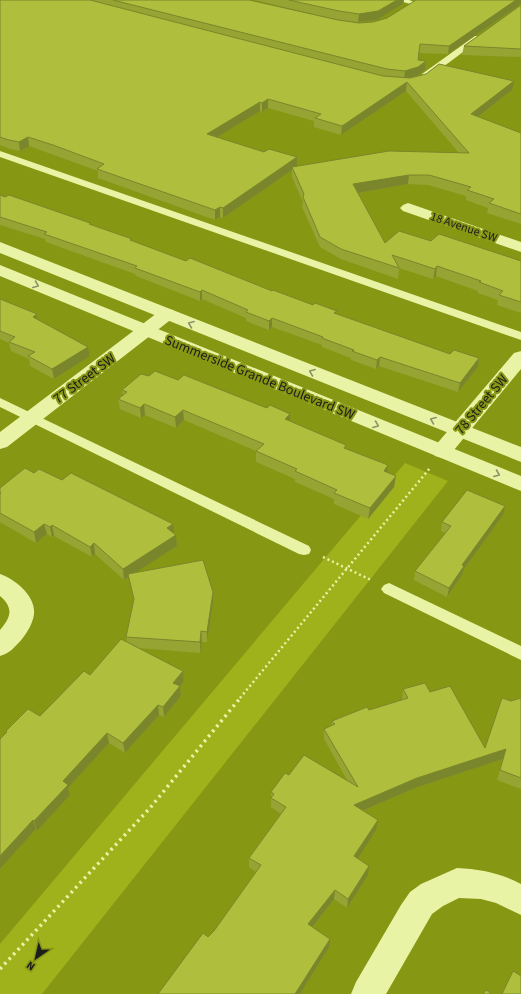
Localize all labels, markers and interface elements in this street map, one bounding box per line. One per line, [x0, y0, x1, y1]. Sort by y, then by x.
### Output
street label: 18 Avenue SW [428, 208, 500, 247]
one-way arrow [32, 280, 40, 288]
one-way arrow [188, 320, 195, 328]
street label: Summerside Grande Boulevard SW [162, 331, 358, 425]
street label: 77 Street SW [49, 349, 120, 409]
one-way arrow [308, 368, 315, 376]
street label: 78 Street SW [451, 370, 513, 439]
one-way arrow [429, 417, 437, 425]
one-way arrow [373, 420, 380, 428]
one-way arrow [493, 469, 500, 477]
north arrow [16, 938, 56, 978]
text: N [23, 958, 38, 974]

